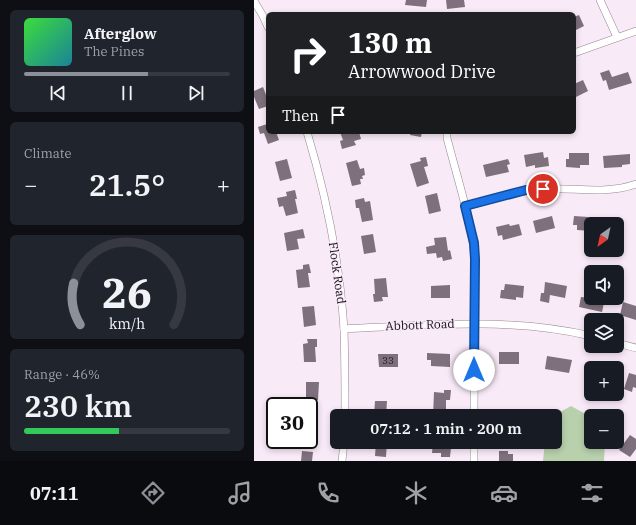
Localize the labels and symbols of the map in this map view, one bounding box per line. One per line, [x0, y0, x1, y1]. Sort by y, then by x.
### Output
pin [526, 172, 560, 206]
north arrow [584, 217, 624, 257]
street label: Flock Road [326, 241, 349, 305]
street label: Abbott Road [385, 316, 455, 333]
position arrow [453, 349, 495, 391]
house number: 33 [382, 354, 394, 367]
speed limit sign: 30 [266, 397, 318, 449]

